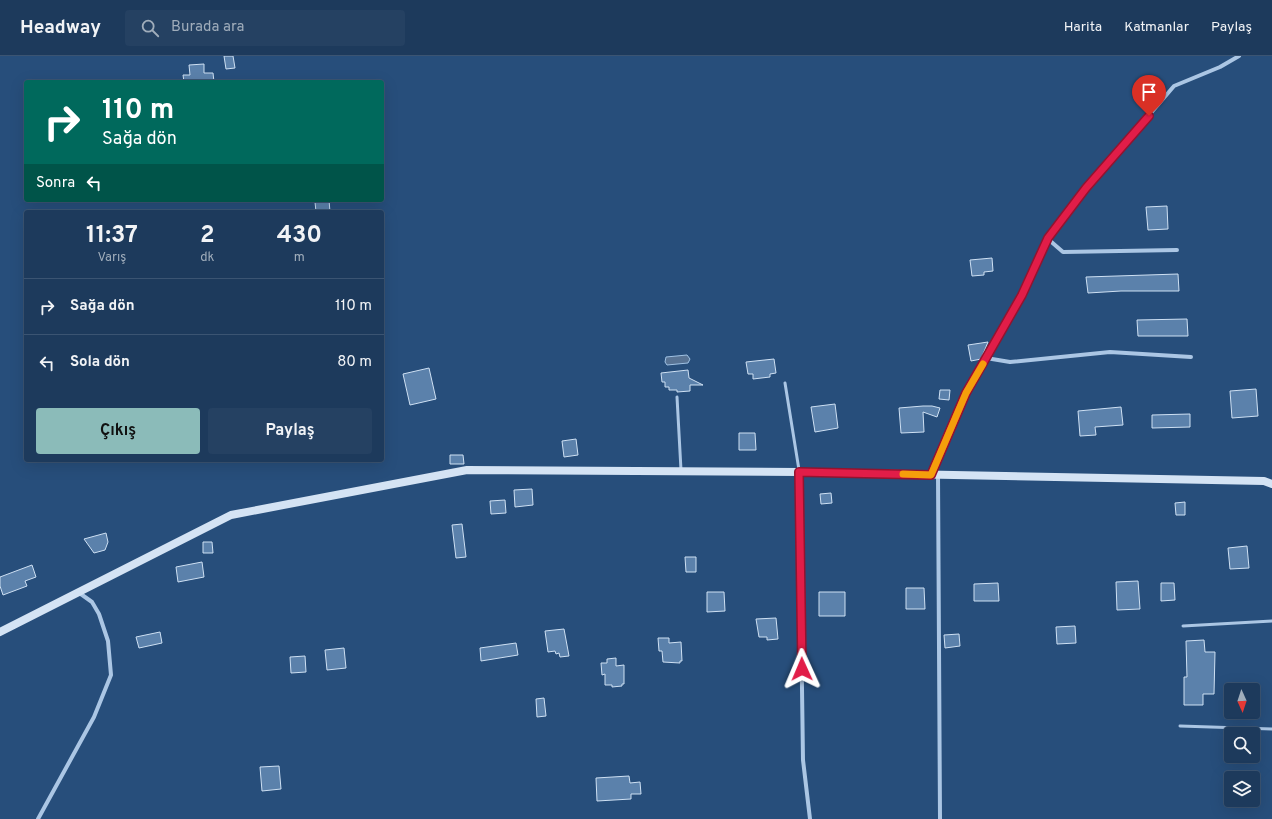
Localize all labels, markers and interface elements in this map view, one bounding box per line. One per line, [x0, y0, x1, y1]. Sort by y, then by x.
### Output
search box [125, 10, 405, 46]
text: Headway [20, 16, 101, 40]
icon: search [139, 17, 161, 39]
text: Burada ara [171, 18, 244, 37]
text: Harita [1064, 19, 1102, 36]
text: Katmanlar [1124, 19, 1189, 36]
text: Paylaş [1211, 19, 1252, 36]
pin [1132, 75, 1166, 116]
icon: arrive [1138, 81, 1160, 103]
text: 110 m [102, 93, 174, 129]
icon: right [36, 96, 88, 148]
text: Sağa dön [102, 128, 177, 151]
icon: left [83, 172, 105, 194]
text: Sonra [36, 174, 75, 193]
text: 11:37 [86, 221, 138, 251]
text: 2 [200, 221, 215, 251]
text: 430 [277, 221, 322, 251]
text: Varış [98, 250, 126, 266]
text: dk [200, 250, 214, 266]
text: m [294, 250, 305, 266]
icon: right [36, 296, 58, 318]
text: Sağa dön [70, 297, 135, 316]
text: 110 m [335, 297, 372, 316]
icon: left [36, 352, 58, 374]
text: Sola dön [70, 353, 130, 372]
text: 80 m [337, 353, 372, 372]
button: Çıkış [36, 408, 200, 454]
button: Paylaş [208, 408, 372, 454]
position arrow [781, 648, 823, 690]
north arrow [1224, 683, 1260, 719]
map controls [1224, 683, 1260, 807]
button: search [1224, 727, 1260, 763]
button: layers [1224, 771, 1260, 807]

